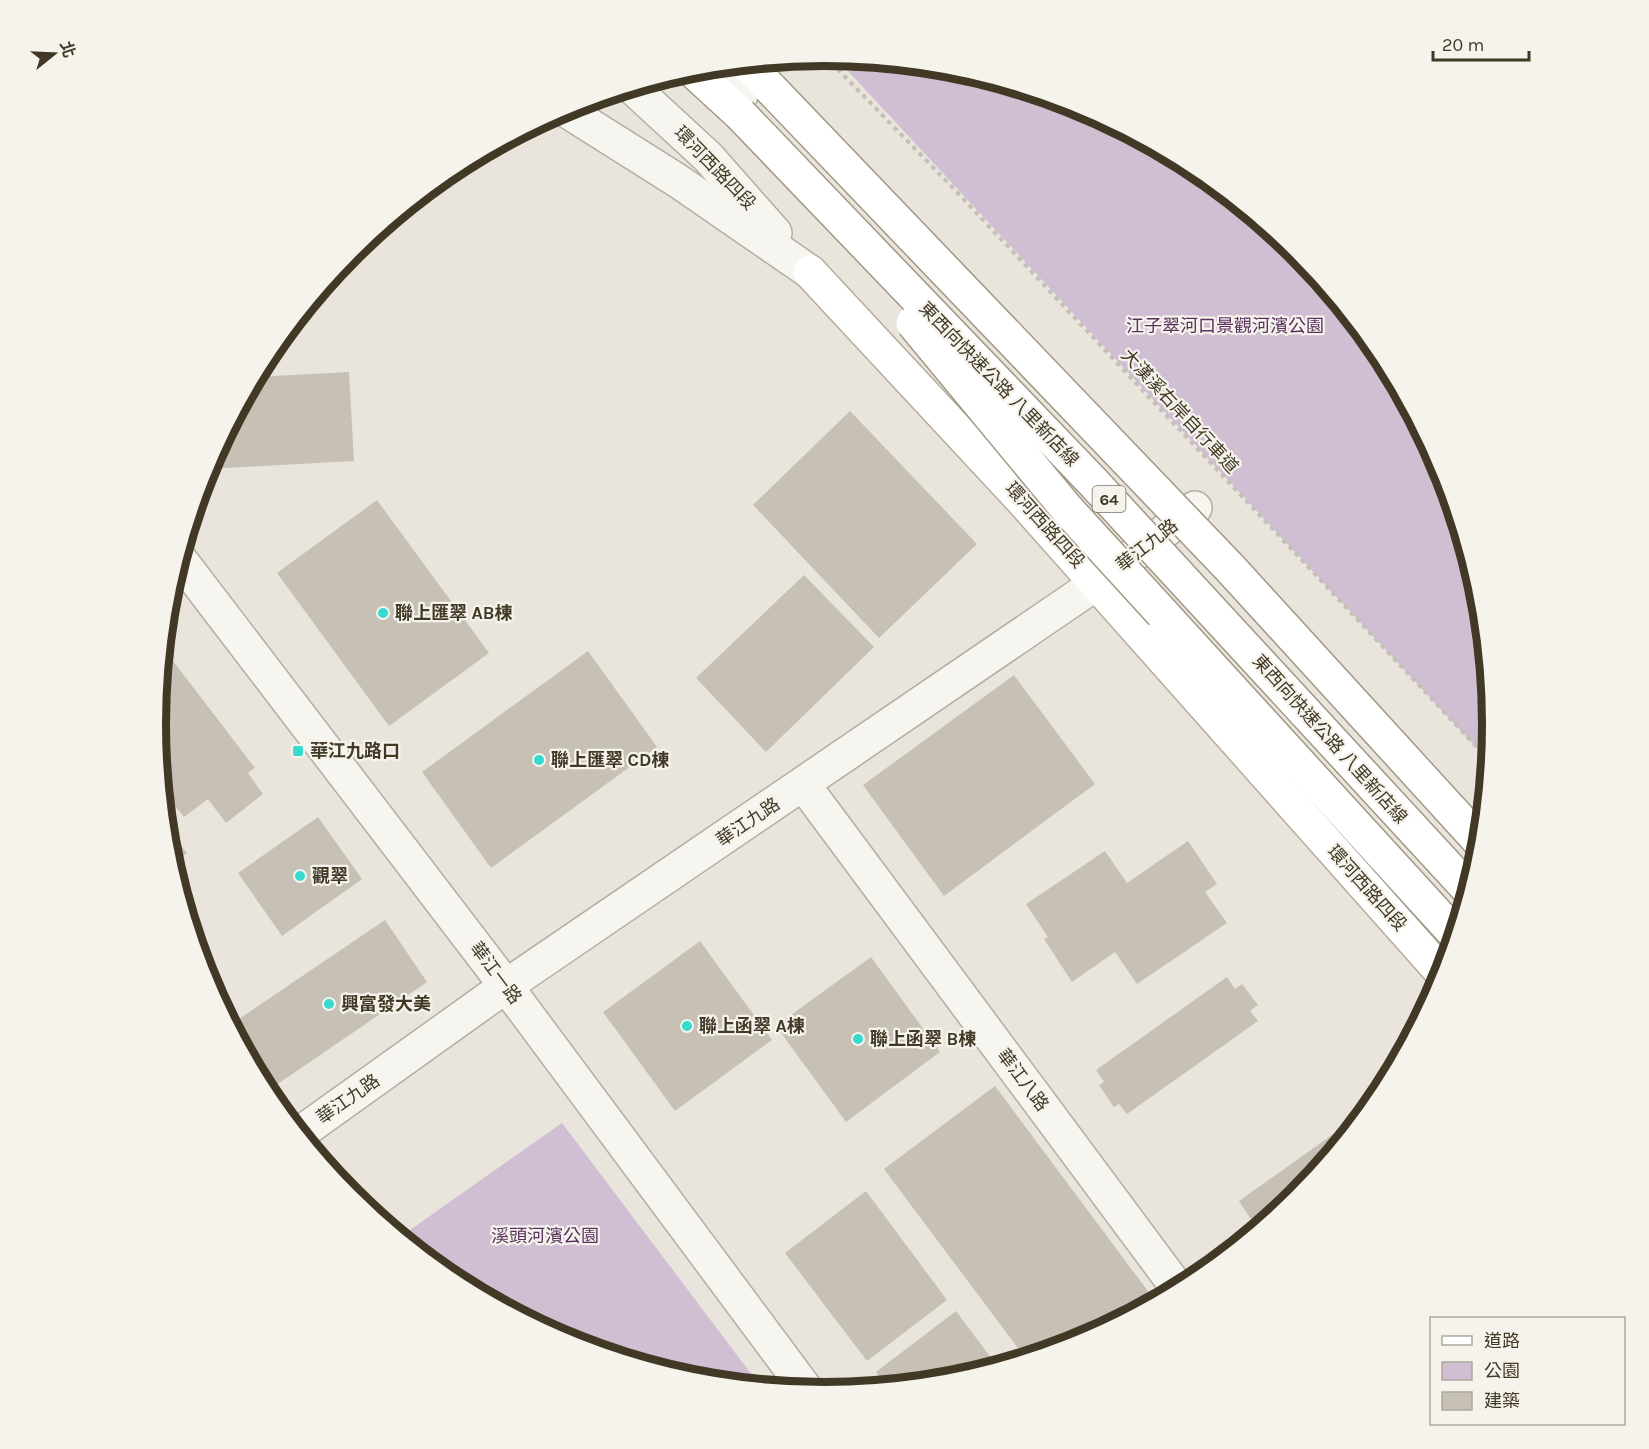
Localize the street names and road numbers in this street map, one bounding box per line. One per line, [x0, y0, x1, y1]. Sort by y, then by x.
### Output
street label: 環河西路四段 [670, 122, 760, 214]
street label: 東西向快速公路 八里新店線 [915, 297, 1083, 471]
street label: 大漢溪右岸自行車道 [1117, 344, 1243, 478]
street label: 環河西路四段 [1001, 478, 1089, 572]
road number: 64 [1092, 486, 1126, 512]
street label: 華江九路 [1112, 514, 1182, 576]
street label: 東西向快速公路 八里新店線 [1248, 650, 1412, 828]
street label: 華江九路 [712, 793, 784, 851]
street label: 環河西路四段 [1323, 841, 1411, 935]
street label: 華江一路 [466, 938, 526, 1008]
street label: 華江八路 [993, 1045, 1053, 1115]
street label: 華江九路 [312, 1069, 384, 1129]

